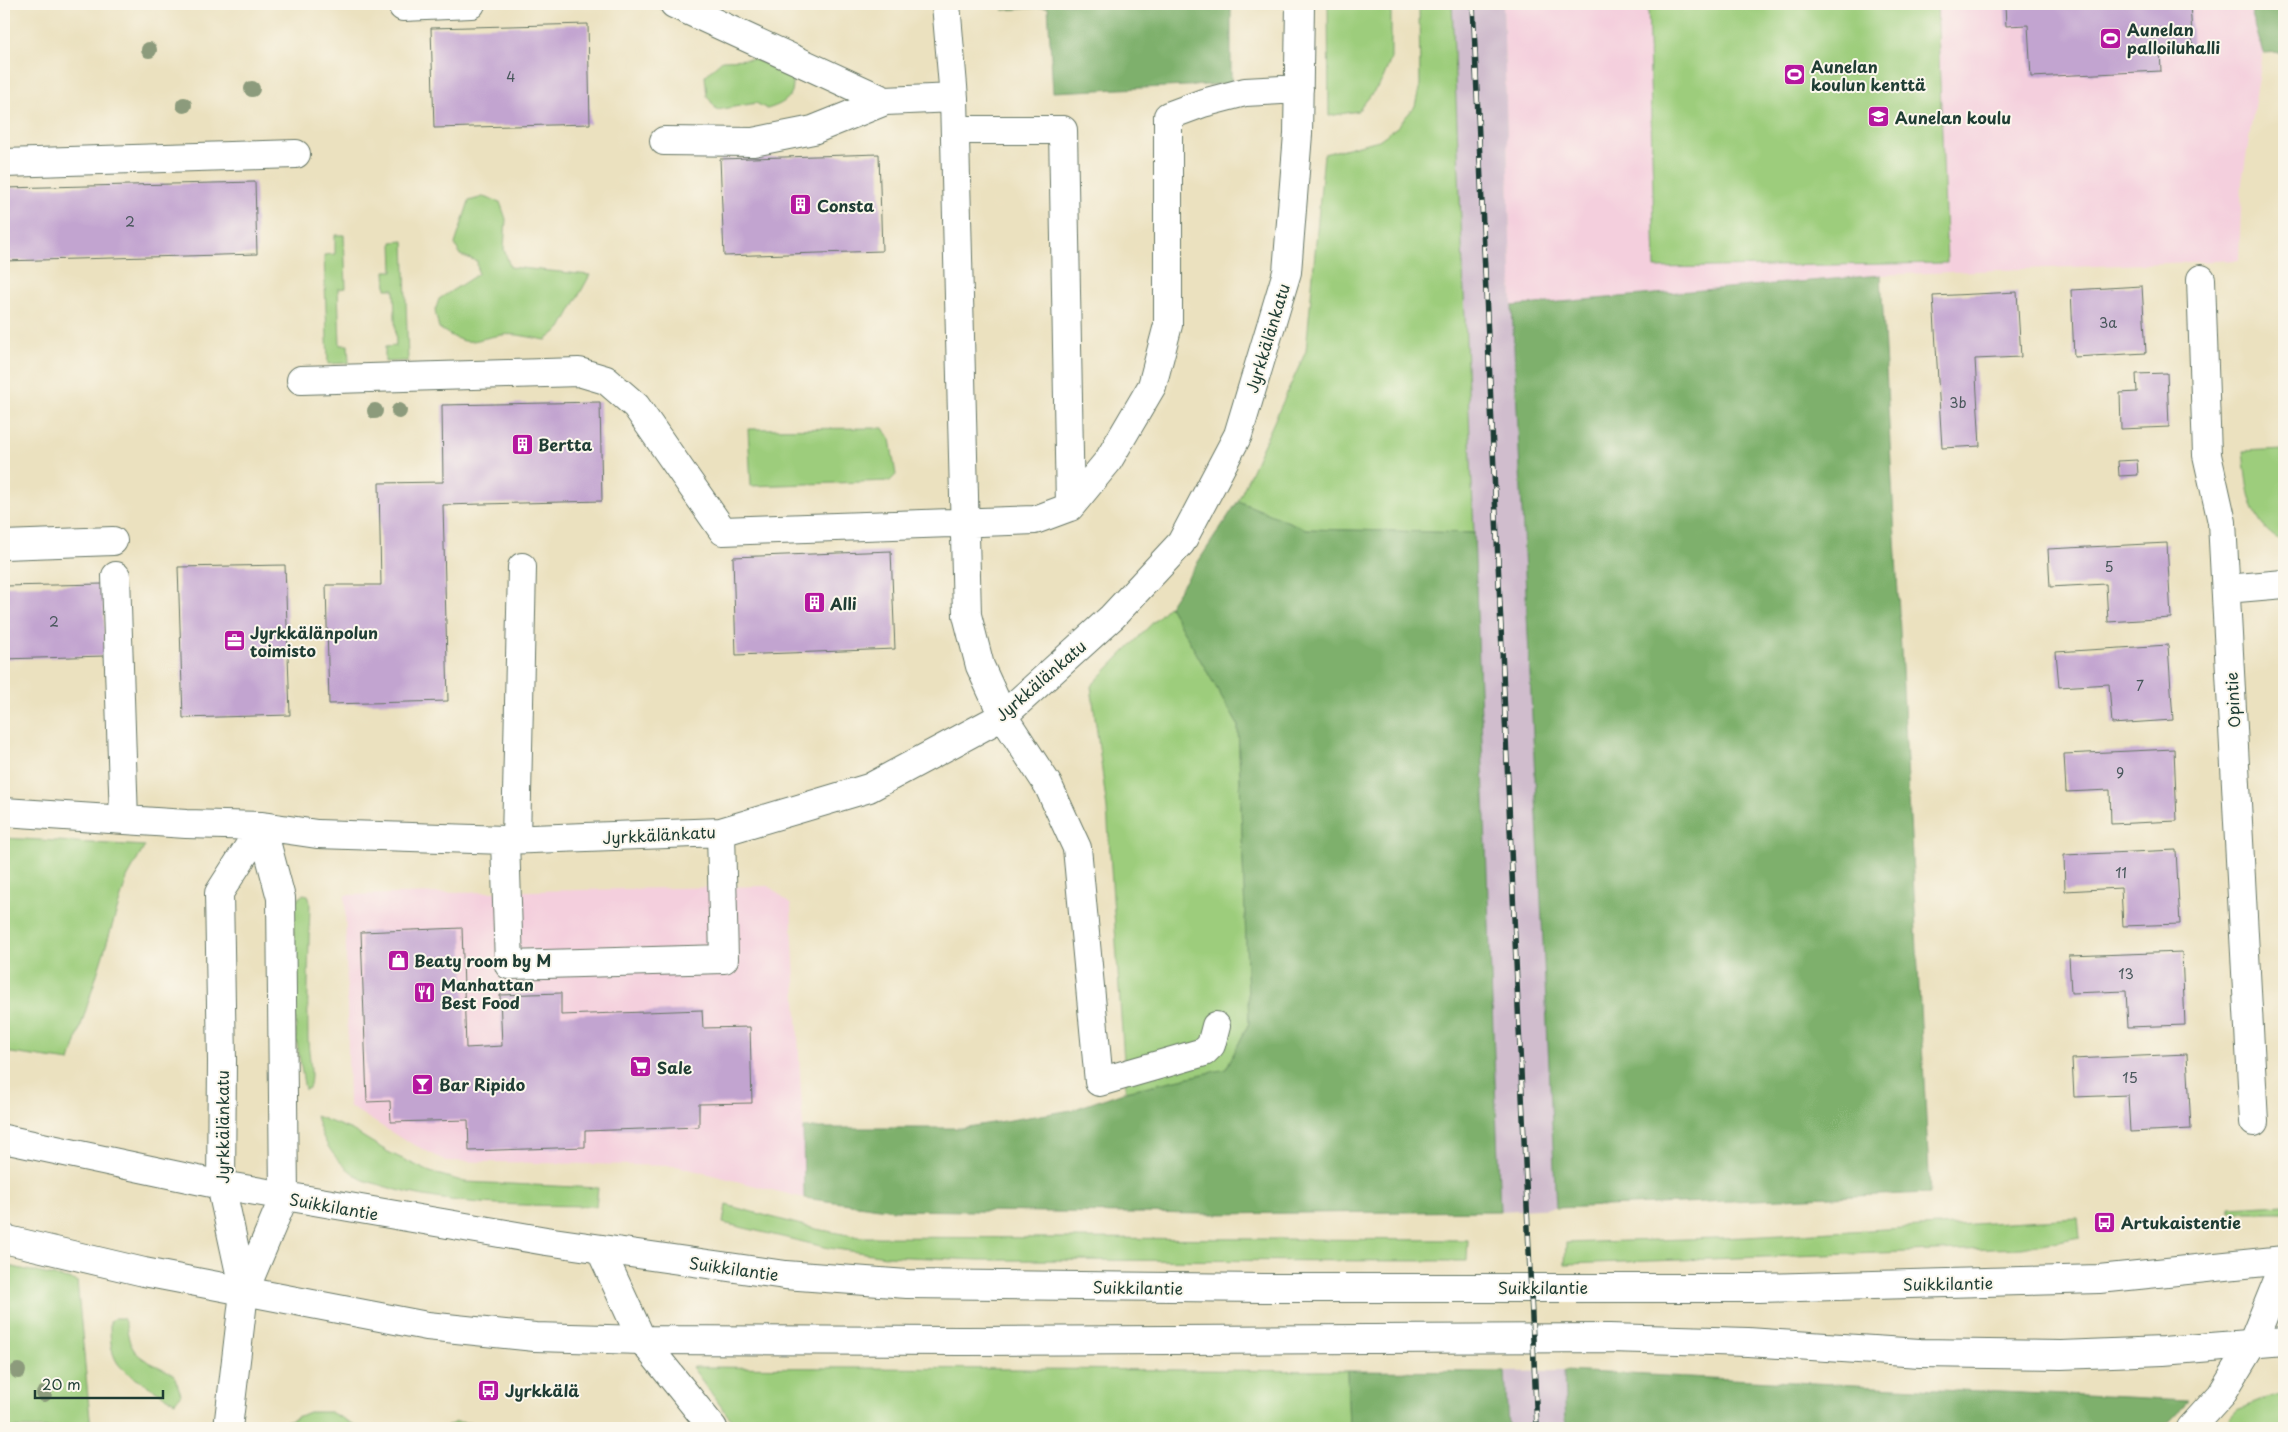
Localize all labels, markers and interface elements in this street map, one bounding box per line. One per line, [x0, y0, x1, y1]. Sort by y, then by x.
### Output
place label: Aunelan palloiluhalli [2127, 17, 2220, 59]
sports icon: Aunelan palloiluhalli [2099, 26, 2123, 50]
place label: Aunelan koulun kenttä [1811, 54, 1926, 96]
sports icon: Aunelan koulun kenttä [1783, 63, 1807, 87]
house number: 4 [506, 66, 516, 87]
school or university icon: Aunelan koulu [1867, 105, 1891, 129]
place label: Aunelan koulu [1895, 105, 2011, 129]
building icon: Consta [789, 193, 813, 217]
place label: Consta [817, 193, 875, 217]
house number: 2 [125, 211, 135, 232]
street label: Jyrkkälänkatu [1239, 280, 1295, 396]
house number: 3a [2099, 312, 2117, 333]
house number: 3b [1949, 392, 1967, 413]
building icon: Bertta [510, 432, 534, 456]
place label: Bertta [538, 432, 592, 456]
house number: 5 [2104, 556, 2114, 577]
building icon: Alli [802, 591, 826, 615]
place label: Alli [829, 591, 857, 615]
house number: 2 [49, 611, 59, 632]
place label: Jyrkkälänpolun toimisto [250, 620, 378, 662]
office icon: Jyrkkälänpolun toimisto [222, 629, 246, 653]
street label: Jyrkkälänkatu [989, 634, 1091, 726]
street label: Opintie [2219, 672, 2245, 728]
house number: 7 [2136, 675, 2144, 696]
house number: 9 [2116, 762, 2124, 783]
street label: Jyrkkälänkatu [602, 819, 716, 849]
house number: 11 [2115, 862, 2127, 883]
shop icon: Beaty room by M [386, 948, 410, 972]
place label: Beaty room by M [414, 948, 551, 972]
house number: 13 [2118, 963, 2134, 984]
place label: Manhattan Best Food [441, 972, 534, 1014]
restaurant icon: Manhattan Best Food [413, 981, 437, 1005]
supermarket icon: Sale [629, 1055, 653, 1079]
place label: Sale [657, 1055, 692, 1079]
house number: 15 [2122, 1067, 2138, 1088]
street label: Jyrkkälänkatu [210, 1070, 234, 1184]
bar icon: Bar Ripido [411, 1072, 435, 1096]
place label: Bar Ripido [439, 1072, 525, 1096]
street label: Suikkilantie [288, 1186, 380, 1226]
bus stop icon: Artukaistentie [2093, 1210, 2117, 1234]
place label: Artukaistentie [2121, 1210, 2241, 1234]
street label: Suikkilantie [688, 1250, 780, 1286]
street label: Suikkilantie [1903, 1270, 1993, 1296]
street label: Suikkilantie [1093, 1274, 1183, 1300]
street label: Suikkilantie [1498, 1275, 1588, 1299]
scale bar [35, 1367, 162, 1399]
text: 20 m [42, 1372, 81, 1395]
bus stop icon: Jyrkkälä [477, 1378, 501, 1402]
place label: Jyrkkälä [505, 1378, 579, 1402]

